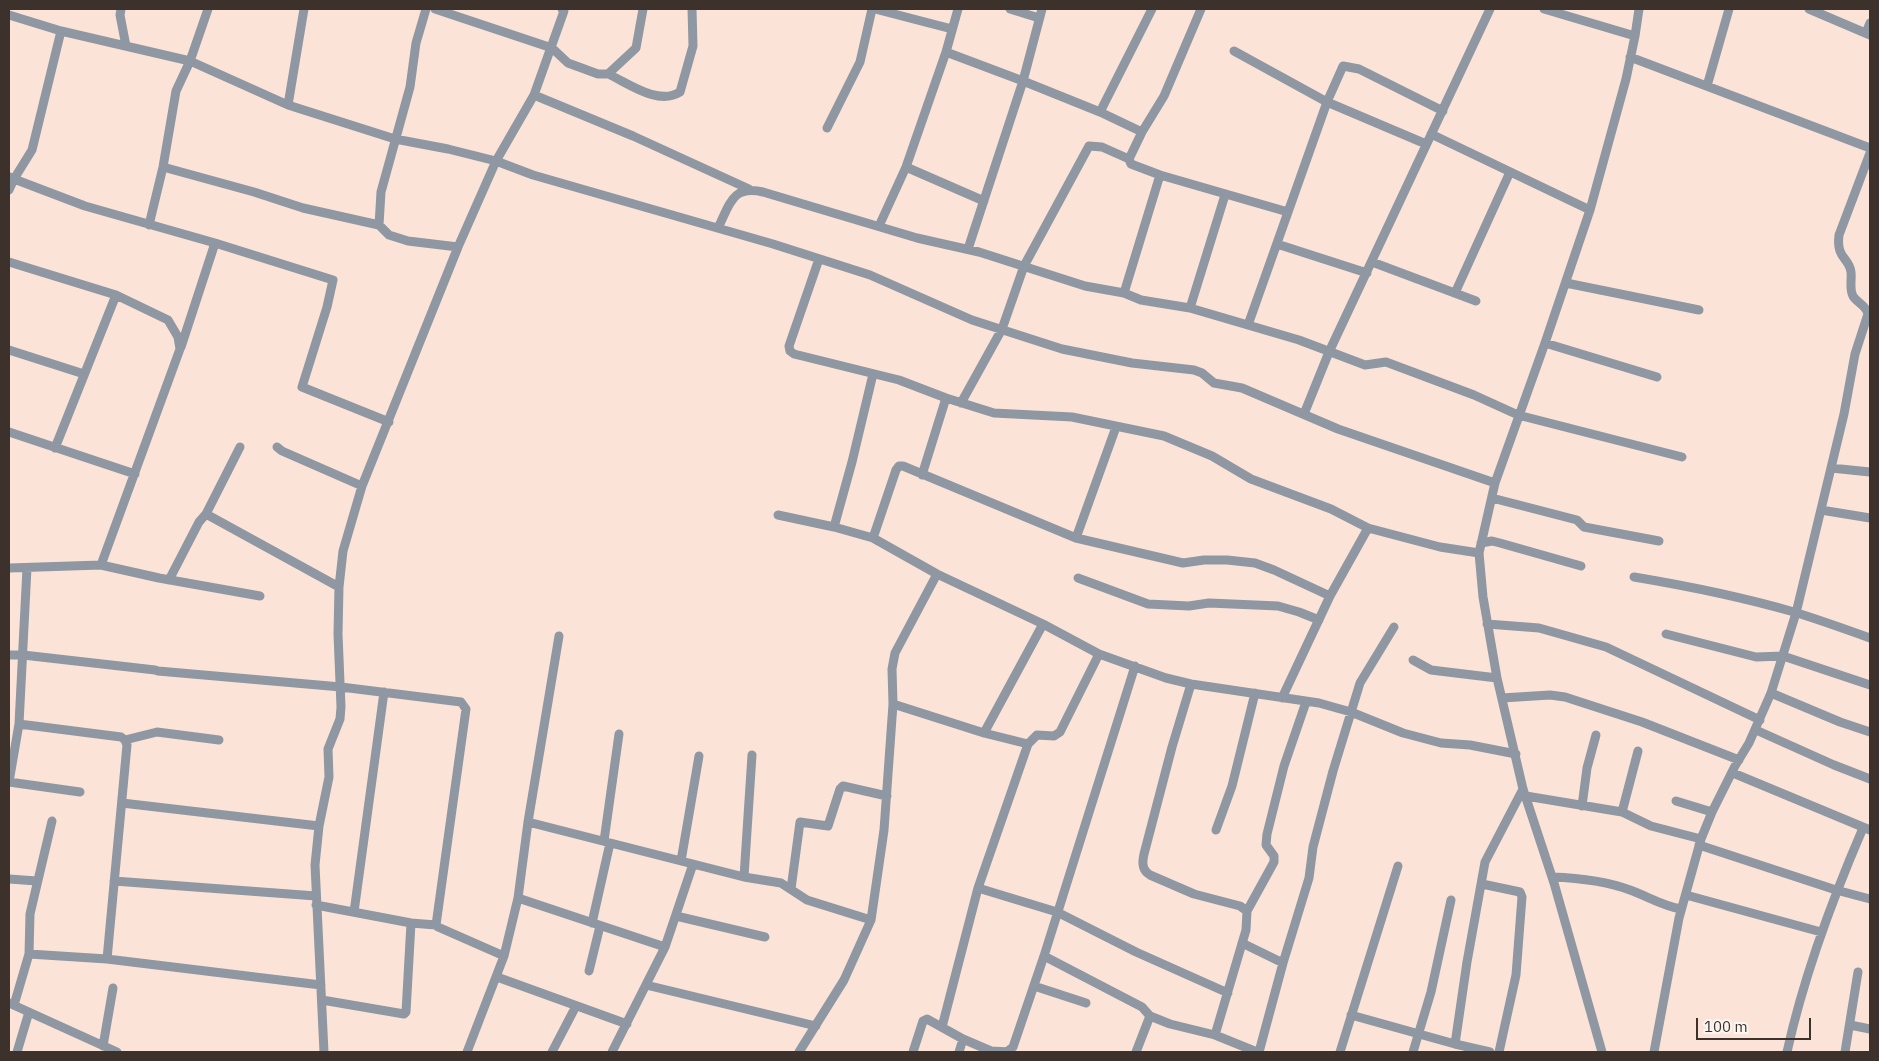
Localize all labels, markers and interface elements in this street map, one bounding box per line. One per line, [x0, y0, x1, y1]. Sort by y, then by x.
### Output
scale bar [1699, 1008, 1814, 1040]
text: 100 m [1704, 1017, 1748, 1036]

